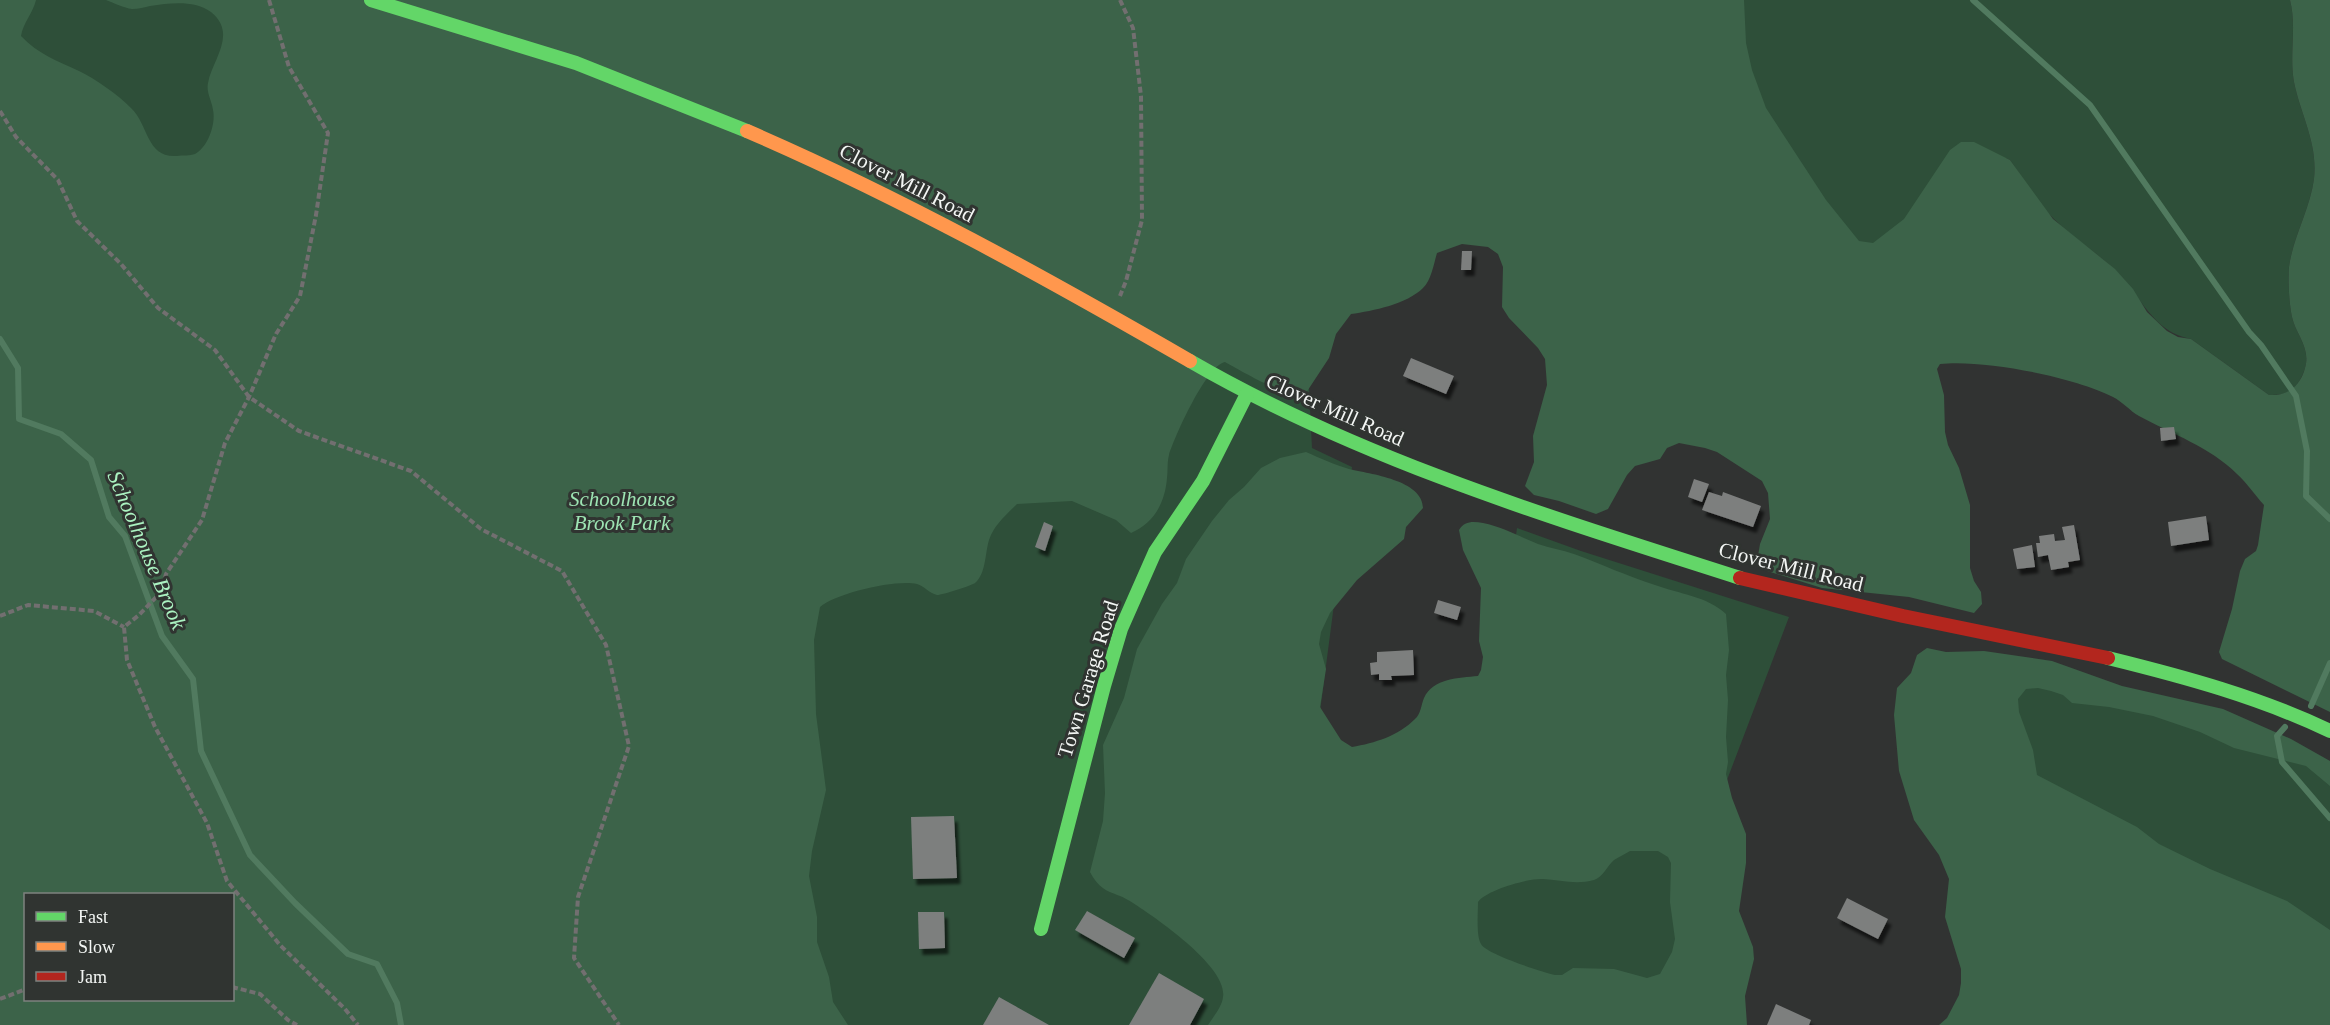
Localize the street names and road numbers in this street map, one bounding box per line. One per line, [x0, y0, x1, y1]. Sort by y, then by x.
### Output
street label: Clover Mill Road [836, 139, 979, 228]
street label: Clover Mill Road [1262, 369, 1408, 451]
street label: Clover Mill Road [1716, 537, 1866, 597]
street label: Town Garage Road [1053, 597, 1123, 760]

